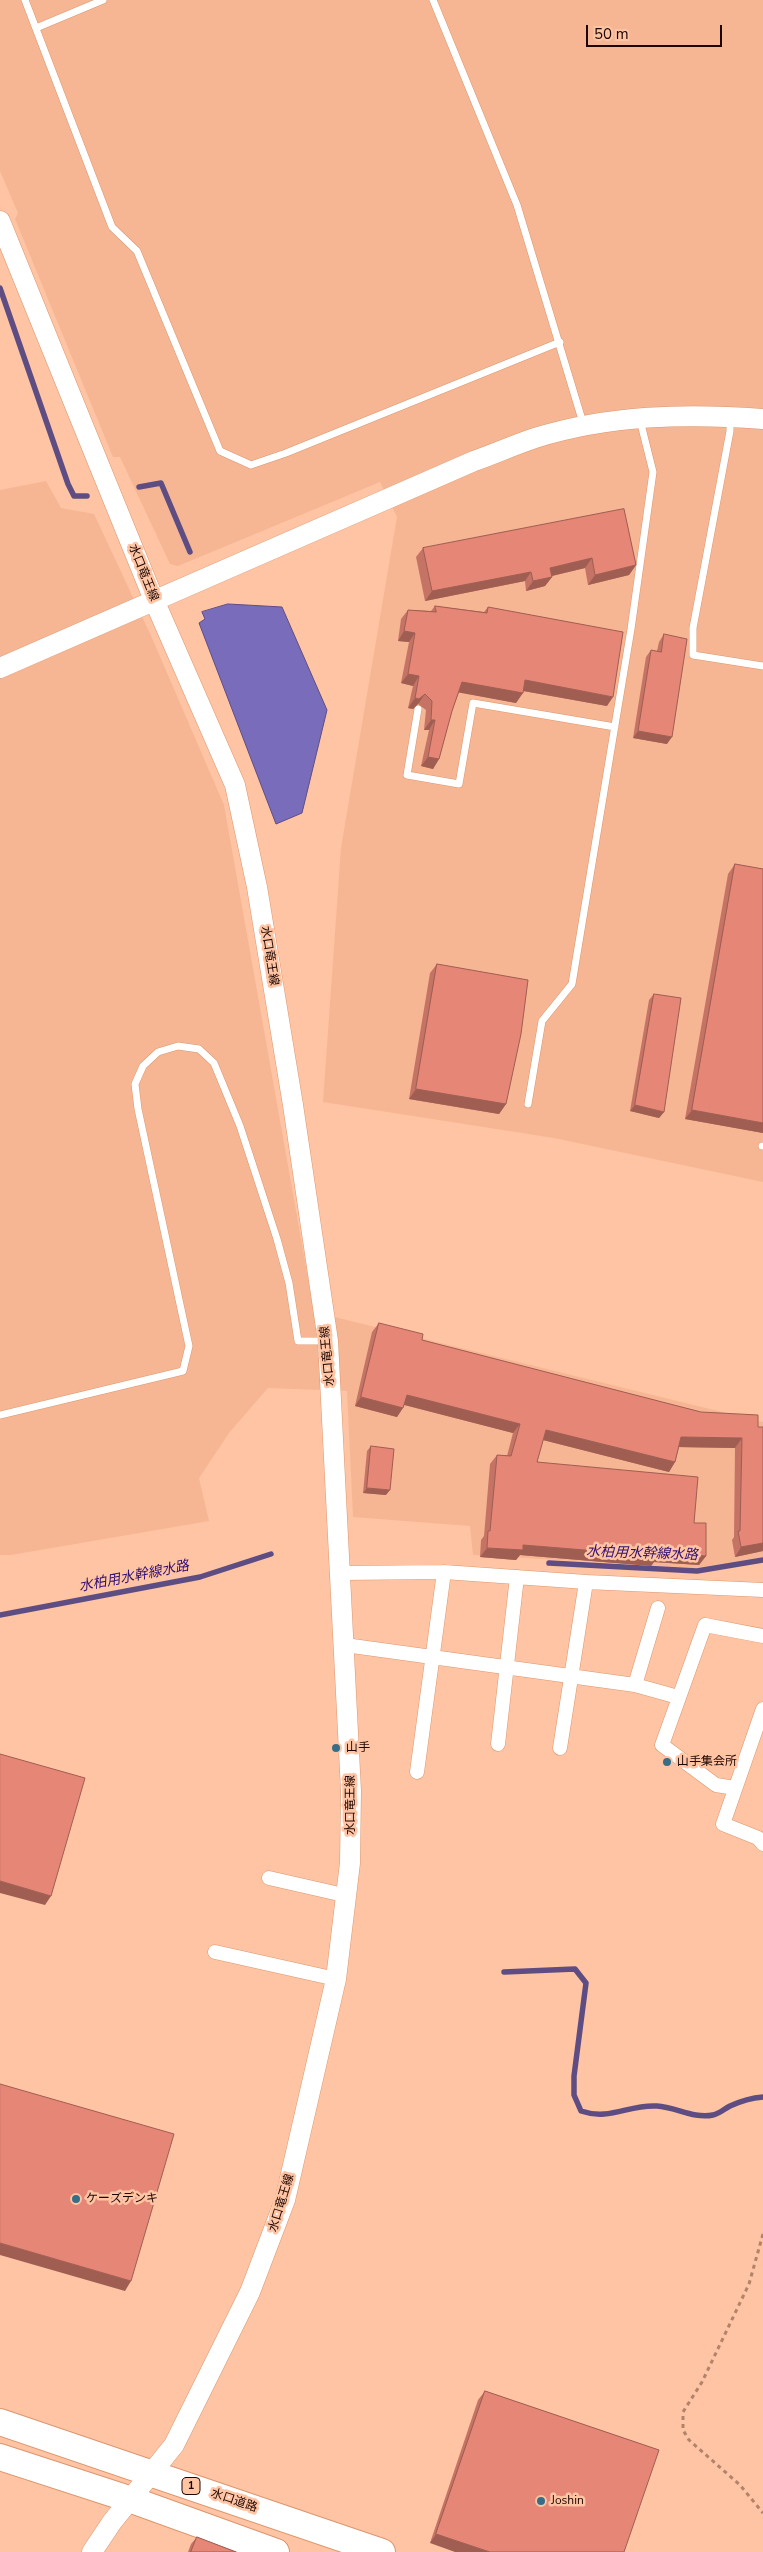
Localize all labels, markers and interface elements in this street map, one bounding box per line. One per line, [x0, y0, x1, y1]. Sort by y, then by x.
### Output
scale bar [588, 15, 724, 47]
text: 50 m [594, 24, 629, 44]
street label: 水口竜王線 [125, 542, 161, 604]
street label: 水口竜王線 [257, 925, 281, 987]
street label: 水口竜王線 [318, 1325, 338, 1387]
water label: 水柏用水幹線水路 [586, 1544, 698, 1564]
water label: 水柏用水幹線水路 [77, 1558, 191, 1596]
place label: 山手 [346, 1741, 370, 1755]
marker: 山手 [330, 1742, 342, 1754]
place label: 山手集会所 [677, 1755, 737, 1769]
marker: 山手集会所 [661, 1756, 673, 1768]
street label: 水口竜王線 [344, 1775, 358, 1835]
street label: 水口竜王線 [266, 2172, 298, 2234]
place label: ケーズデンキ [86, 2192, 158, 2206]
marker: ケーズデンキ [70, 2193, 82, 2205]
road number: 1 [182, 2478, 200, 2494]
street label: 水口道路 [209, 2486, 259, 2516]
place label: Joshin [551, 2494, 584, 2508]
marker: Joshin [535, 2495, 547, 2507]

